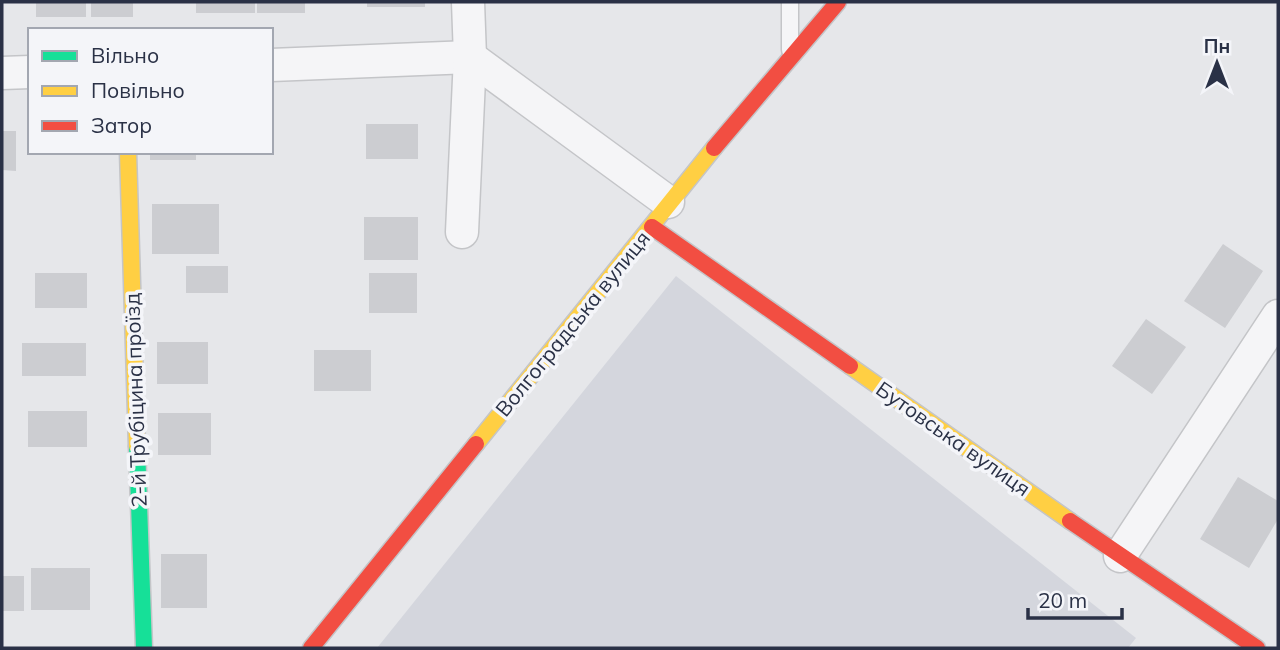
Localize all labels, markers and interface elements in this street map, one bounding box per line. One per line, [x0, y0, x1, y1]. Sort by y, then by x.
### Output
legend [28, 28, 273, 154]
north arrow [1182, 28, 1252, 98]
text: Пн [1204, 34, 1230, 58]
text: Вільно [91, 42, 159, 68]
text: Повільно [91, 77, 185, 103]
text: Затор [91, 112, 152, 138]
street label: Волгоградська вулиця [489, 225, 655, 421]
street label: 2-й Трубіцина проїзд [118, 292, 152, 508]
street label: Бутовська вулиця [871, 375, 1036, 501]
scale bar [1028, 576, 1122, 620]
text: 20 m [1038, 587, 1087, 613]

